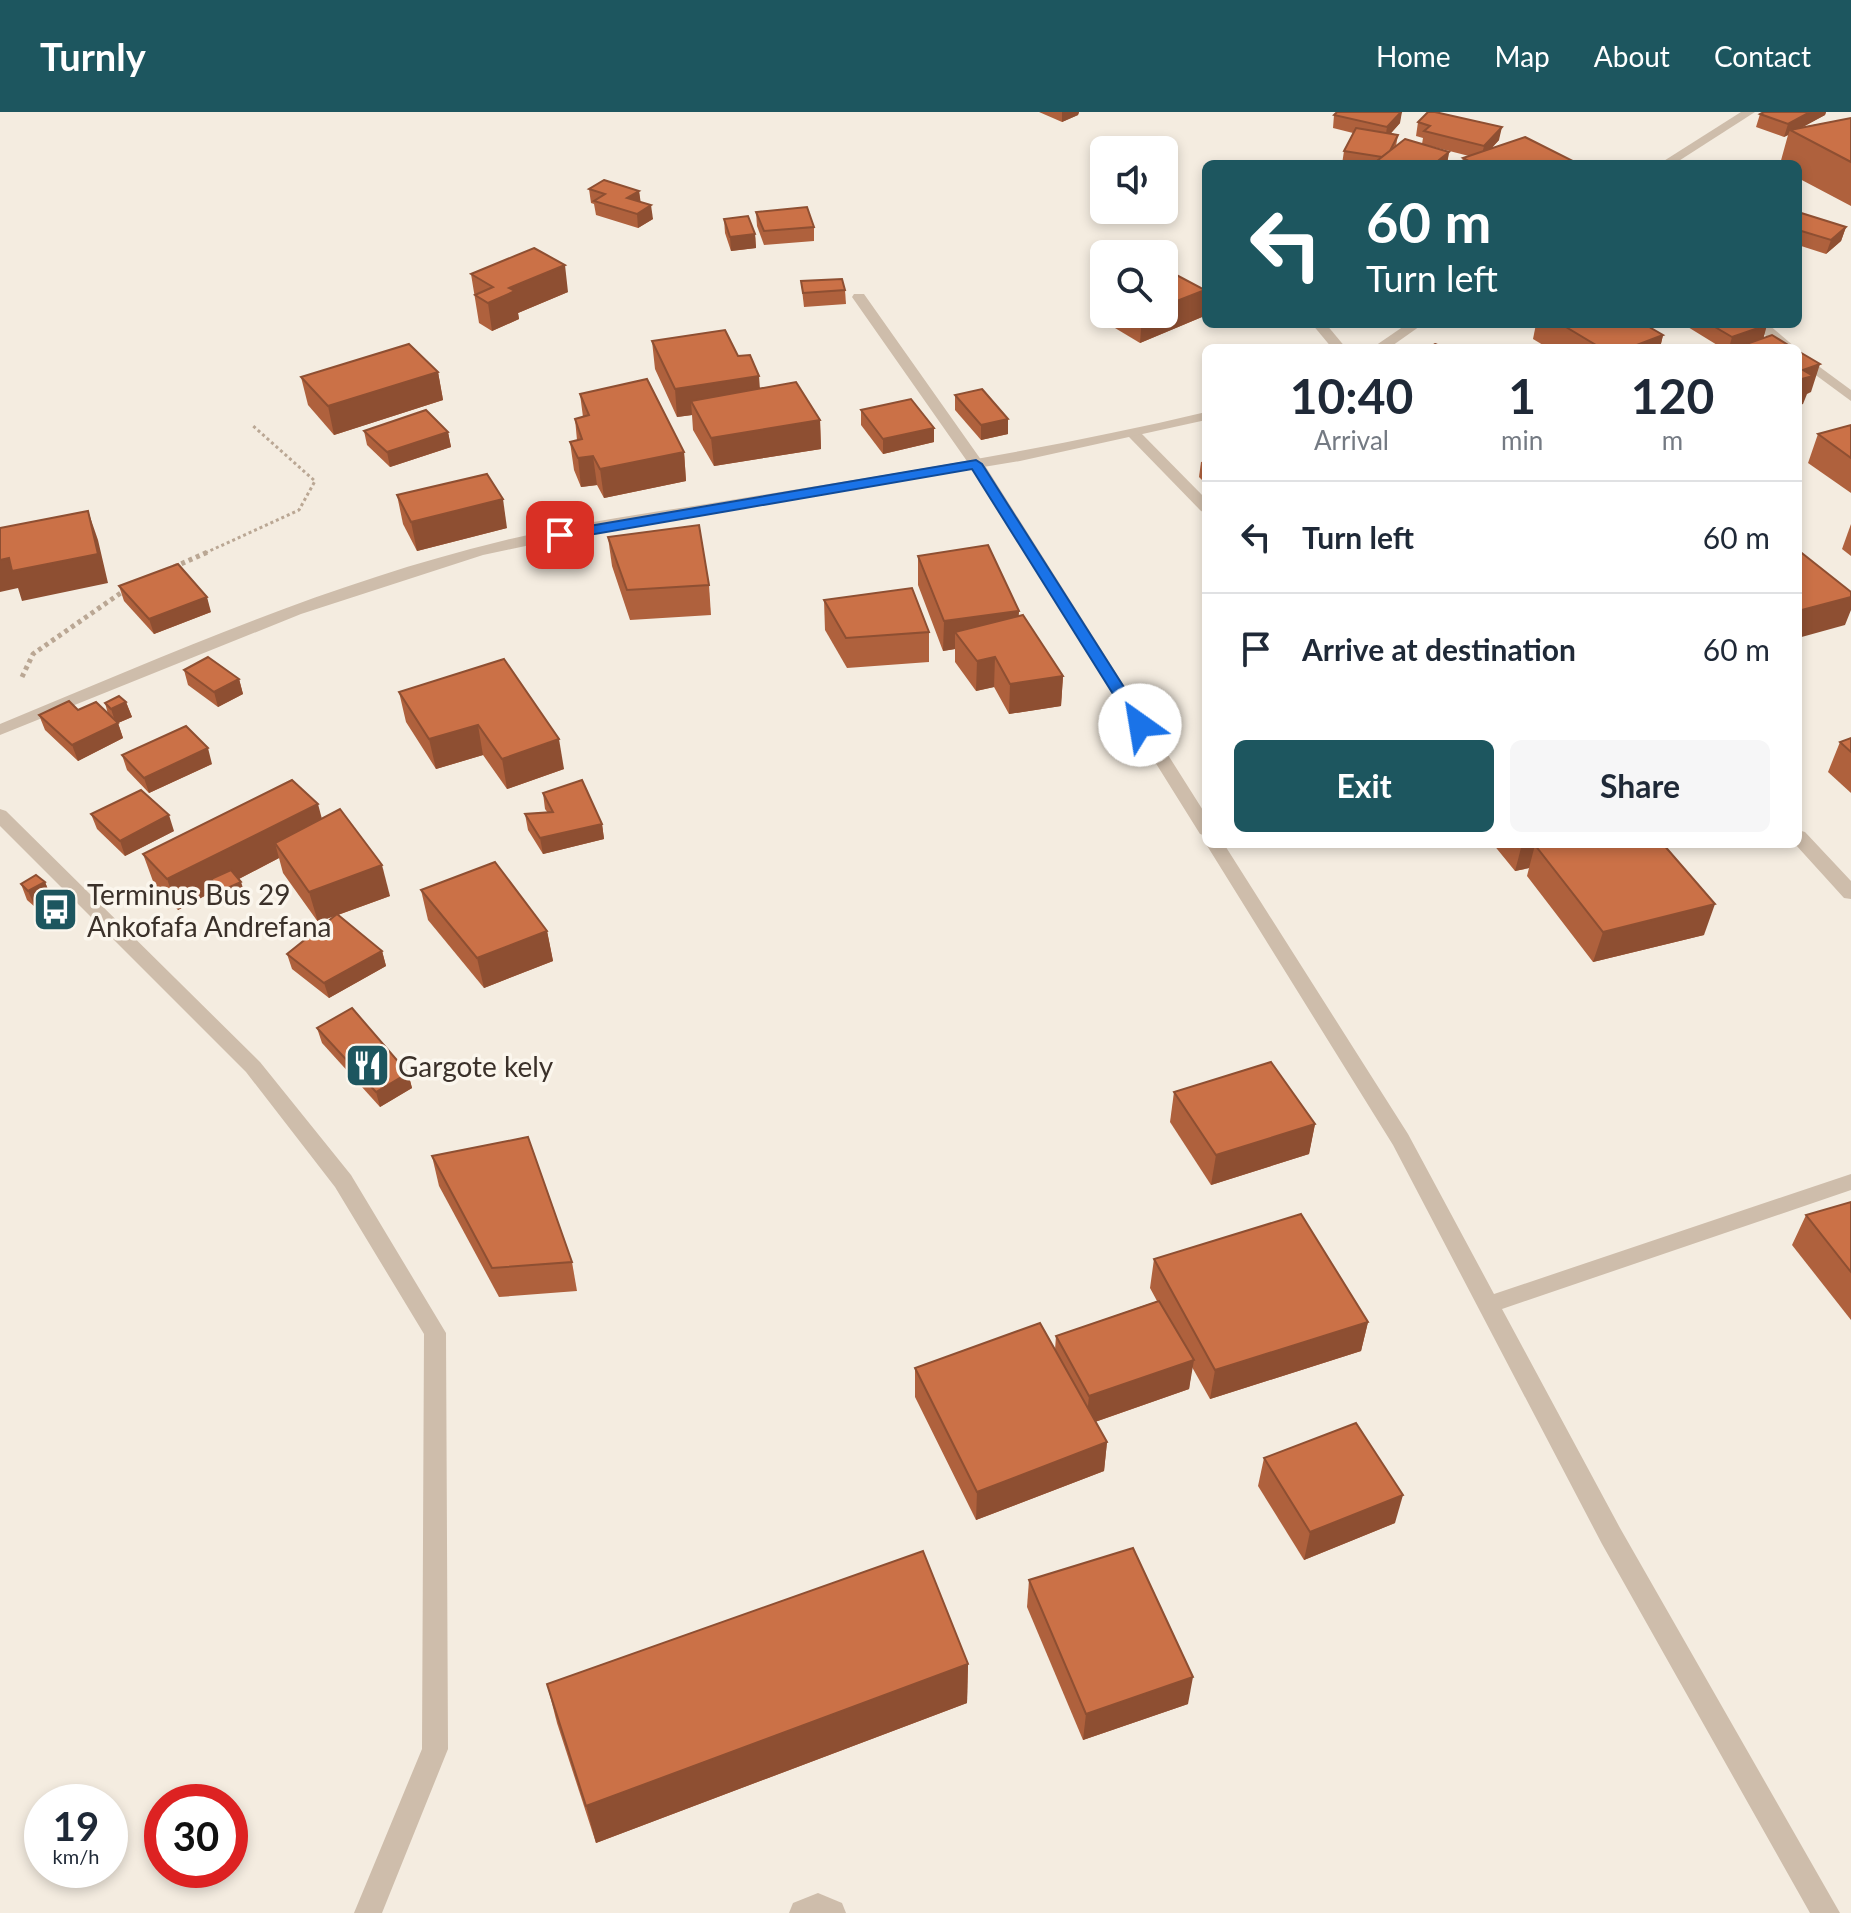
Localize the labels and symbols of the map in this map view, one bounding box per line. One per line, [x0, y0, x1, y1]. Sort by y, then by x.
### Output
pin [526, 501, 594, 569]
position arrow [1098, 683, 1182, 767]
place label: Terminus Bus 29 Ankofafa Andrefana [87, 877, 331, 943]
bus stop icon: Terminus Bus 29 Ankofafa Andrefana [32, 886, 80, 934]
restaurant icon: Gargote kely [343, 1042, 391, 1090]
place label: Gargote kely [398, 1049, 554, 1083]
speed limit sign: 30 [144, 1784, 248, 1888]

